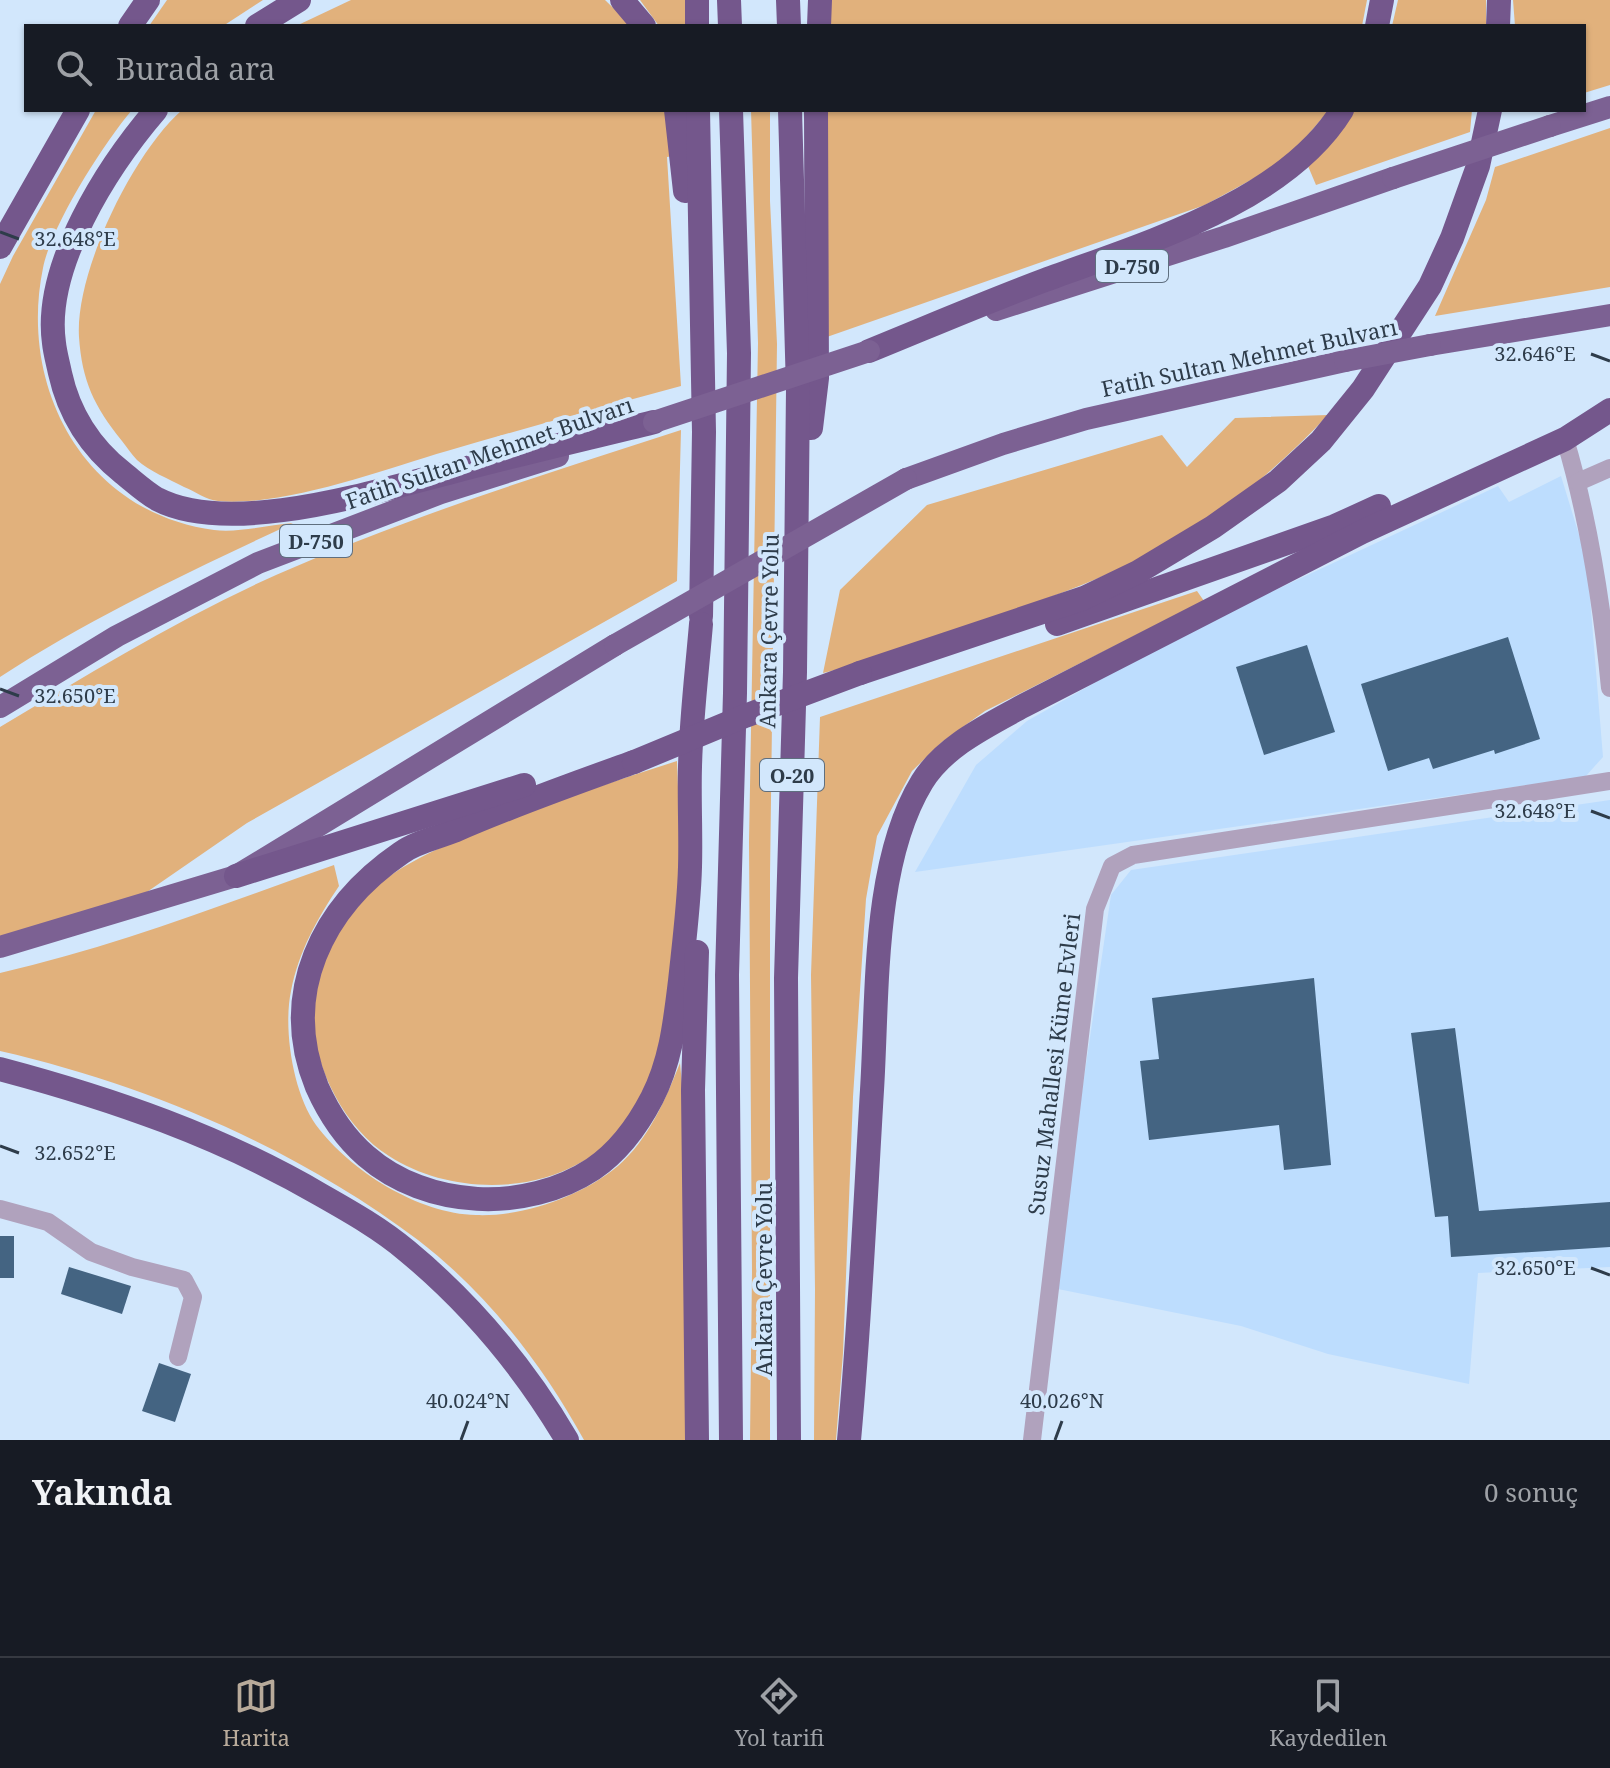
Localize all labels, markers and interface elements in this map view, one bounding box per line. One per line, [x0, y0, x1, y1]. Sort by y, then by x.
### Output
search box [24, 24, 1586, 112]
icon: search [52, 46, 96, 90]
text: Burada ara [116, 48, 276, 89]
text: 32.648°E [34, 225, 116, 252]
road number: D-750 [1096, 250, 1168, 282]
street label: Fatih Sultan Mehmet Bulvarı [1098, 311, 1400, 403]
text: 32.646°E [1494, 340, 1576, 367]
street label: Fatih Sultan Mehmet Bulvarı [341, 389, 637, 515]
road number: D-750 [280, 525, 352, 557]
street label: Ankara Çevre Yolu [751, 533, 785, 729]
text: 32.650°E [34, 682, 116, 709]
road number: O-20 [760, 759, 824, 791]
text: 32.648°E [1494, 797, 1576, 824]
street label: Susuz Mahallesi Küme Evleri [1020, 911, 1086, 1217]
text: 32.652°E [34, 1139, 116, 1166]
street label: Ankara Çevre Yolu [748, 1182, 778, 1376]
text: 32.650°E [1494, 1254, 1576, 1281]
text: 40.024°N [426, 1387, 510, 1414]
text: 40.026°N [1020, 1387, 1104, 1414]
text: Yakında [32, 1469, 173, 1515]
text: 0 sonuç [1484, 1474, 1578, 1510]
tab: Harita [222, 1674, 290, 1752]
tab: Yol tarifi [735, 1674, 824, 1752]
tab: Kaydedilen [1269, 1674, 1388, 1752]

